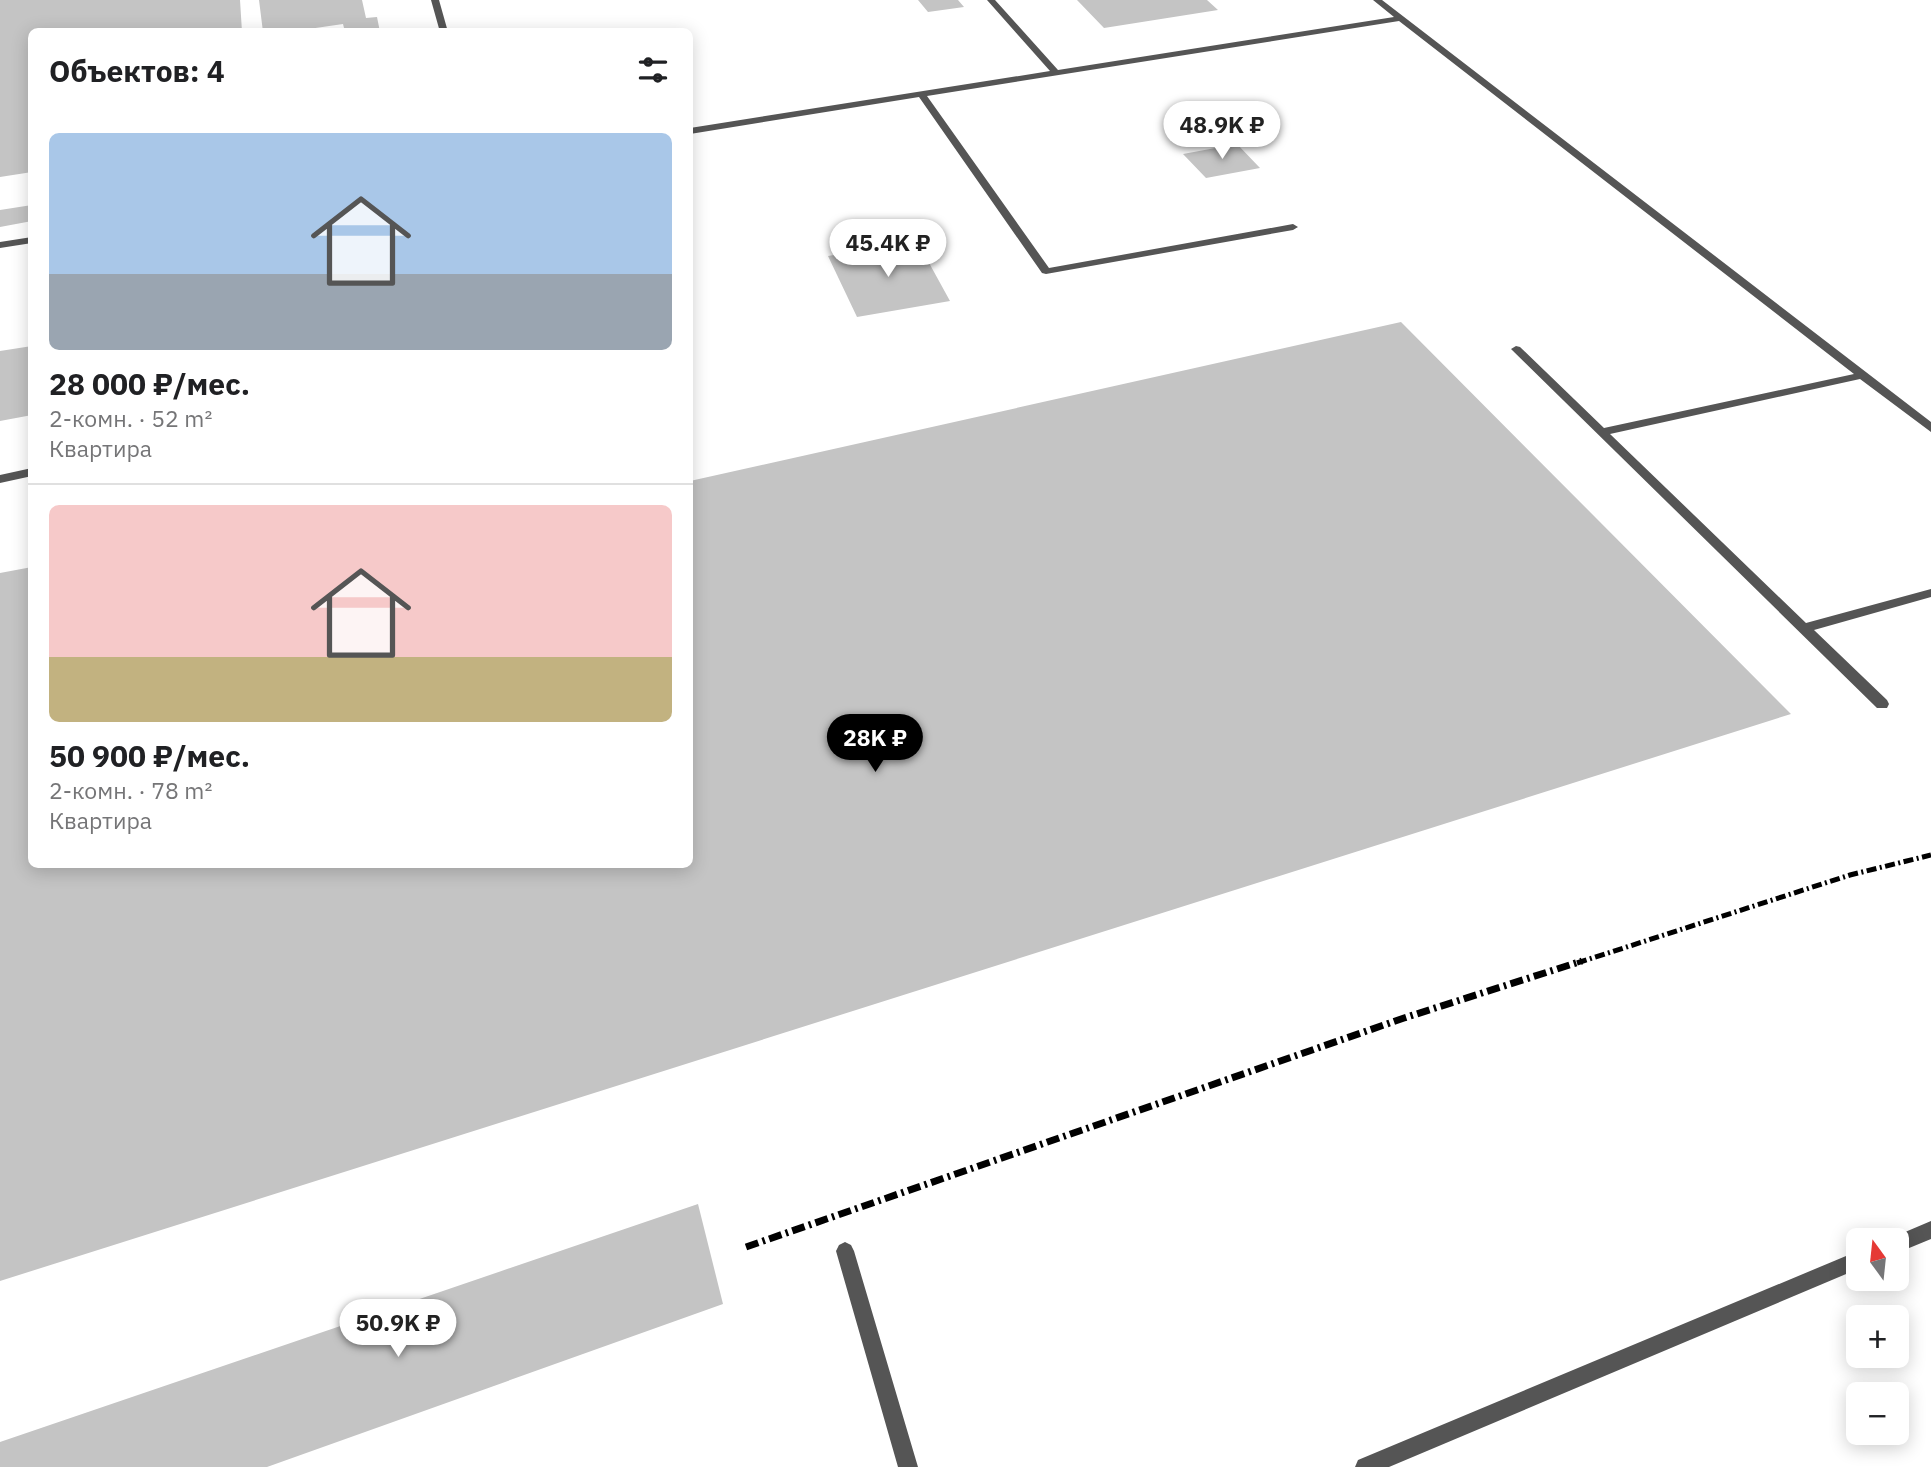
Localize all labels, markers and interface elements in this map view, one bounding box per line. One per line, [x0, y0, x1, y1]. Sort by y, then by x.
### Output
text: Объектов: 4 [49, 51, 225, 90]
icon: filters [634, 51, 672, 89]
pin: 48.9K ₽ [1157, 102, 1287, 161]
text: 48.9K ₽ [1179, 109, 1265, 139]
icon: home [298, 178, 424, 304]
pin: 45.4K ₽ [823, 219, 953, 279]
text: 45.4K ₽ [845, 227, 931, 257]
text: 28 000 ₽/мес. [49, 364, 250, 403]
text: 2-комн. · 52 m² [49, 403, 212, 433]
text: Квартира [49, 433, 152, 463]
icon: home [298, 550, 424, 676]
pin: 28K ₽ [826, 714, 924, 774]
text: 28K ₽ [843, 722, 907, 752]
text: 50 900 ₽/мес. [49, 736, 250, 775]
text: 2-комн. · 78 m² [49, 775, 212, 805]
text: Квартира [49, 805, 152, 835]
north arrow [1846, 1228, 1909, 1292]
map controls [1846, 1228, 1909, 1445]
pin: 50.9K ₽ [333, 1300, 463, 1359]
button: + [1846, 1305, 1909, 1368]
text: 50.9K ₽ [355, 1307, 441, 1337]
button: − [1846, 1382, 1909, 1445]

